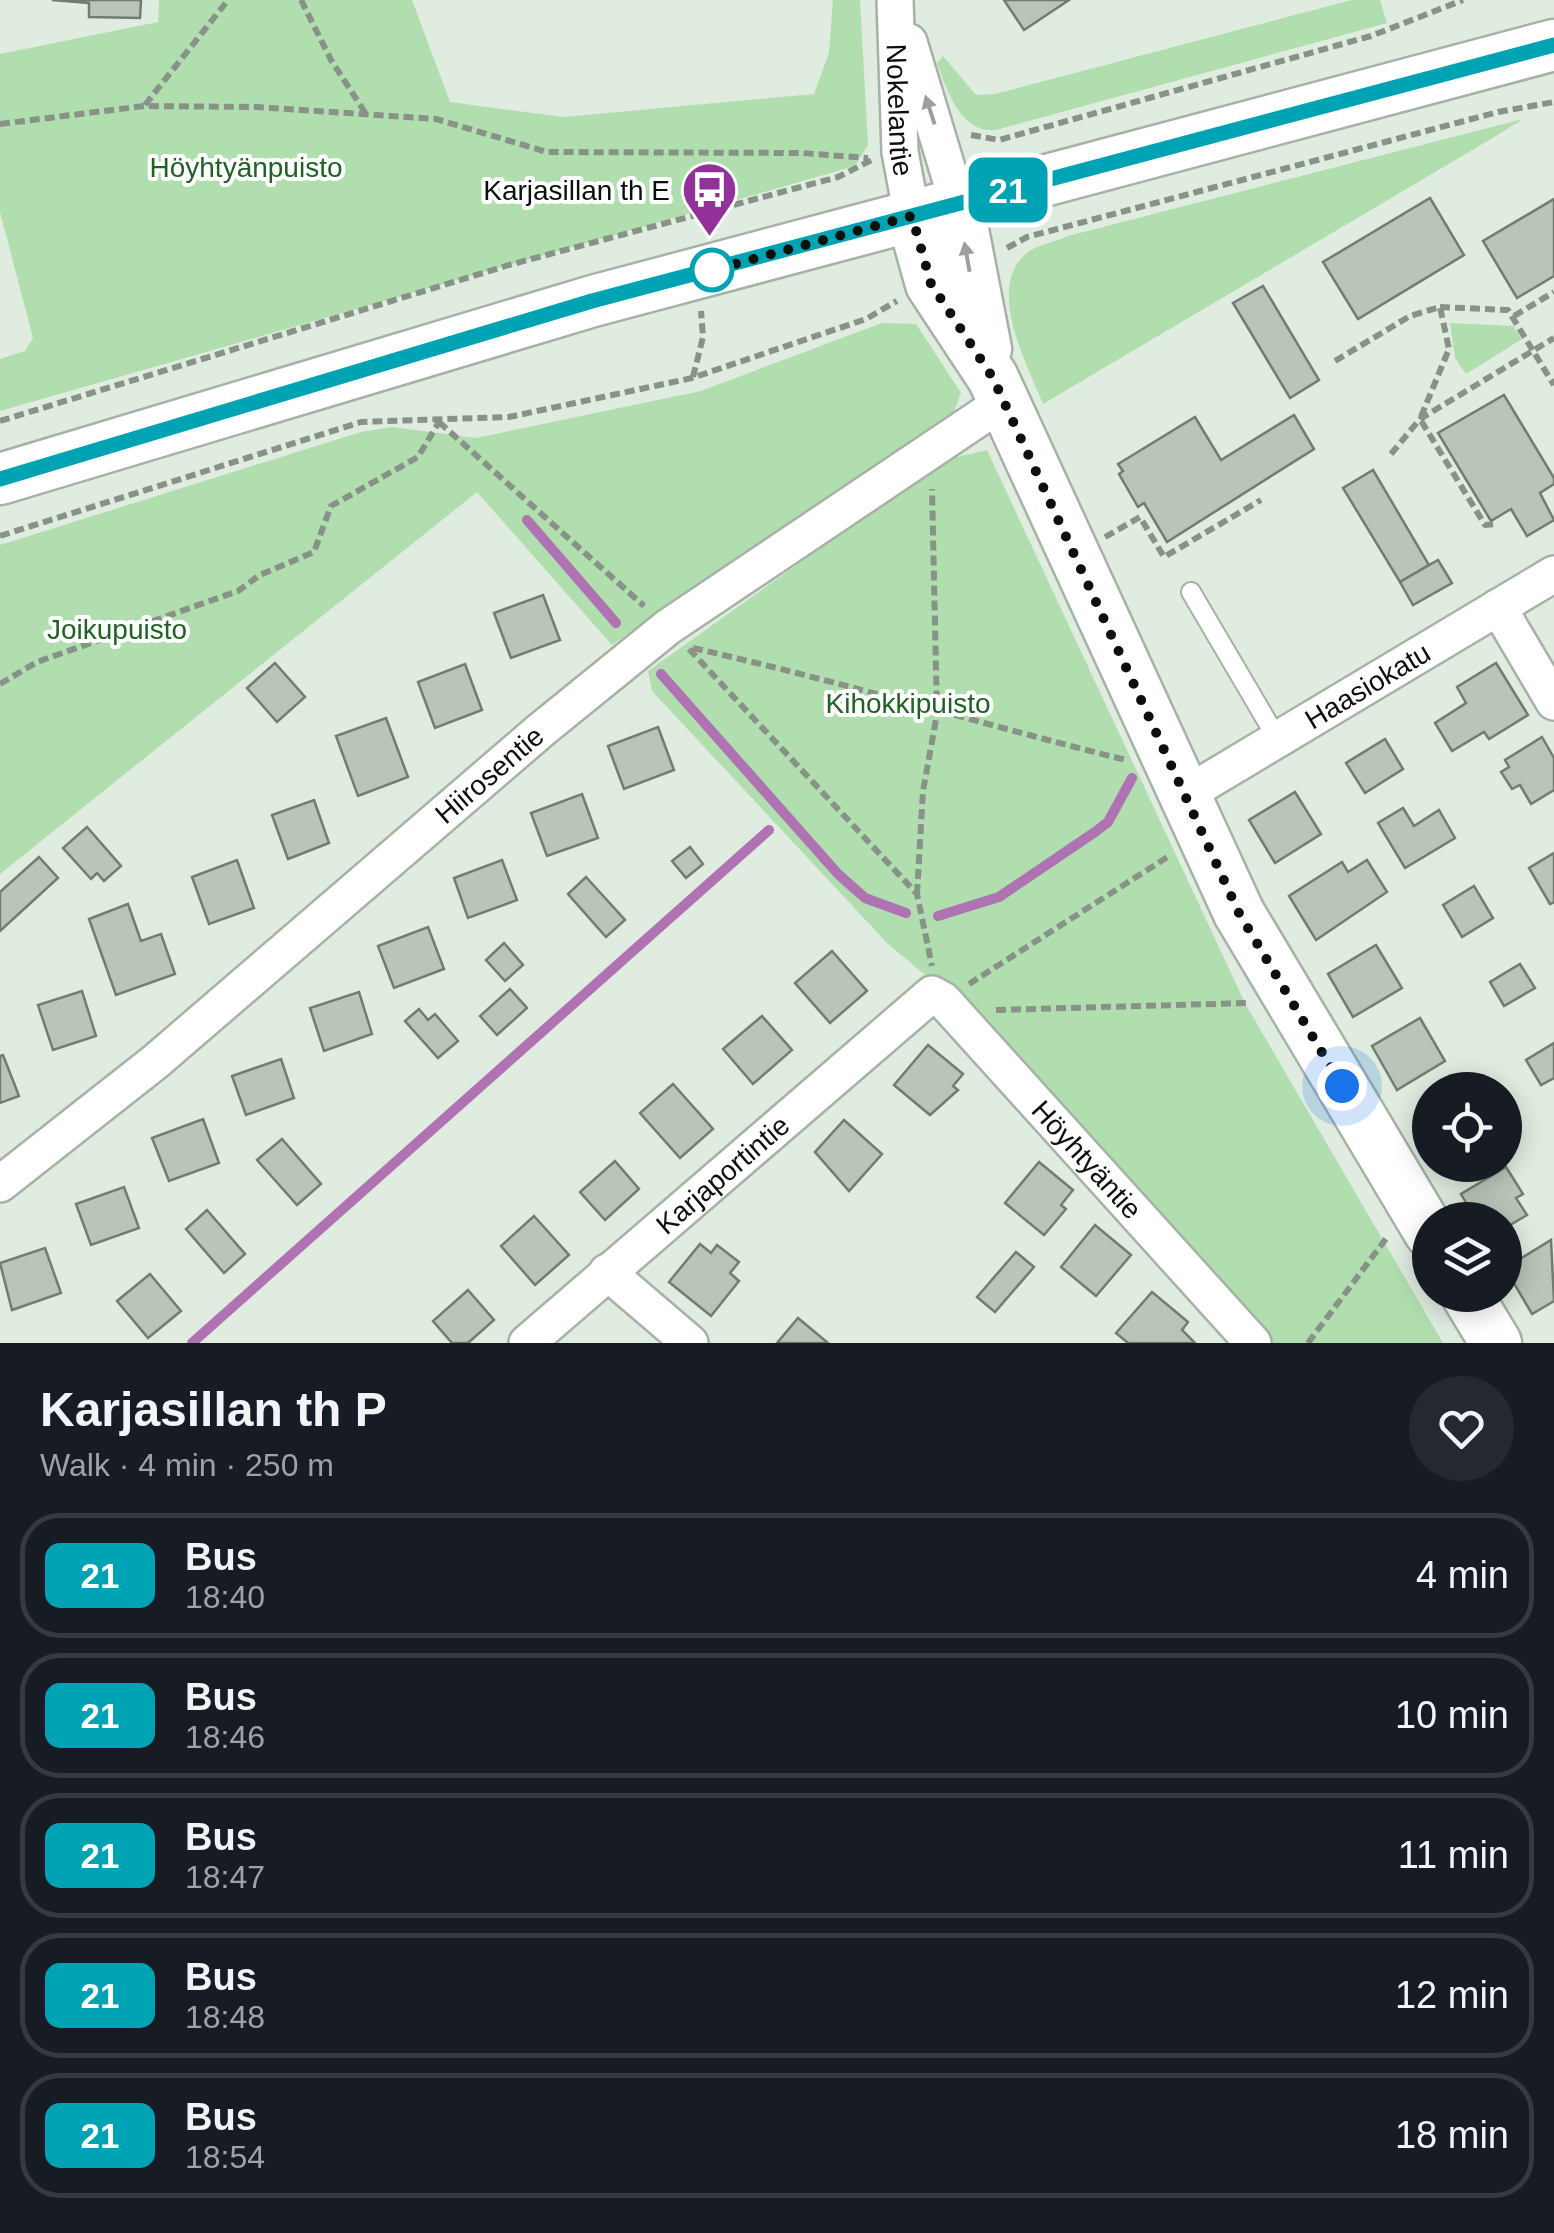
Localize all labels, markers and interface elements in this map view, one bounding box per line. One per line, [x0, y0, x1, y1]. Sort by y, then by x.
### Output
street label: Nokelantie [881, 43, 920, 179]
one-way arrow [922, 95, 937, 125]
park label: Höyhtyänpuisto [149, 152, 343, 183]
line badge: 21 [963, 158, 1053, 222]
bus stop icon: Karjasillan th E [679, 160, 739, 239]
text: 21 [989, 171, 1027, 210]
place label: Karjasillan th E [483, 175, 670, 206]
one-way arrow [959, 240, 974, 272]
unlabelled marker [691, 249, 733, 291]
park label: Joikupuisto [47, 614, 187, 645]
street label: Haasiokatu [1299, 636, 1436, 735]
park label: Kihokkipuisto [826, 688, 990, 719]
street label: Hiirosentie [429, 720, 549, 830]
your location [1317, 1061, 1367, 1111]
map controls [1412, 1072, 1522, 1312]
button: locate [1412, 1072, 1522, 1182]
street label: Höyhtyäntie [1026, 1094, 1148, 1225]
street label: Karjaportintie [650, 1109, 795, 1240]
button: layers [1412, 1202, 1522, 1312]
button: heart [1409, 1376, 1514, 1481]
text: Karjasillan th P [40, 1383, 387, 1436]
text: Walk · 4 min · 250 m [40, 1447, 334, 1483]
text: Bus [185, 1536, 257, 1578]
text: 4 min [1416, 1554, 1509, 1596]
text: 21 [81, 1556, 119, 1595]
text: 18:40 [185, 1579, 265, 1615]
text: Bus [185, 1676, 257, 1718]
text: 10 min [1395, 1694, 1509, 1736]
text: 21 [81, 1696, 119, 1735]
text: 18:46 [185, 1719, 265, 1755]
text: Bus [185, 1816, 257, 1858]
text: 11 min [1398, 1834, 1509, 1876]
text: 21 [81, 1836, 119, 1875]
text: 18:47 [185, 1859, 265, 1895]
text: Bus [185, 1956, 257, 1998]
text: 12 min [1395, 1974, 1509, 2016]
text: 21 [81, 1976, 119, 2015]
text: 18:48 [185, 1999, 265, 2035]
text: Bus [185, 2096, 257, 2138]
text: 18 min [1395, 2114, 1509, 2156]
text: 21 [81, 2116, 119, 2155]
text: 18:54 [185, 2139, 265, 2175]

